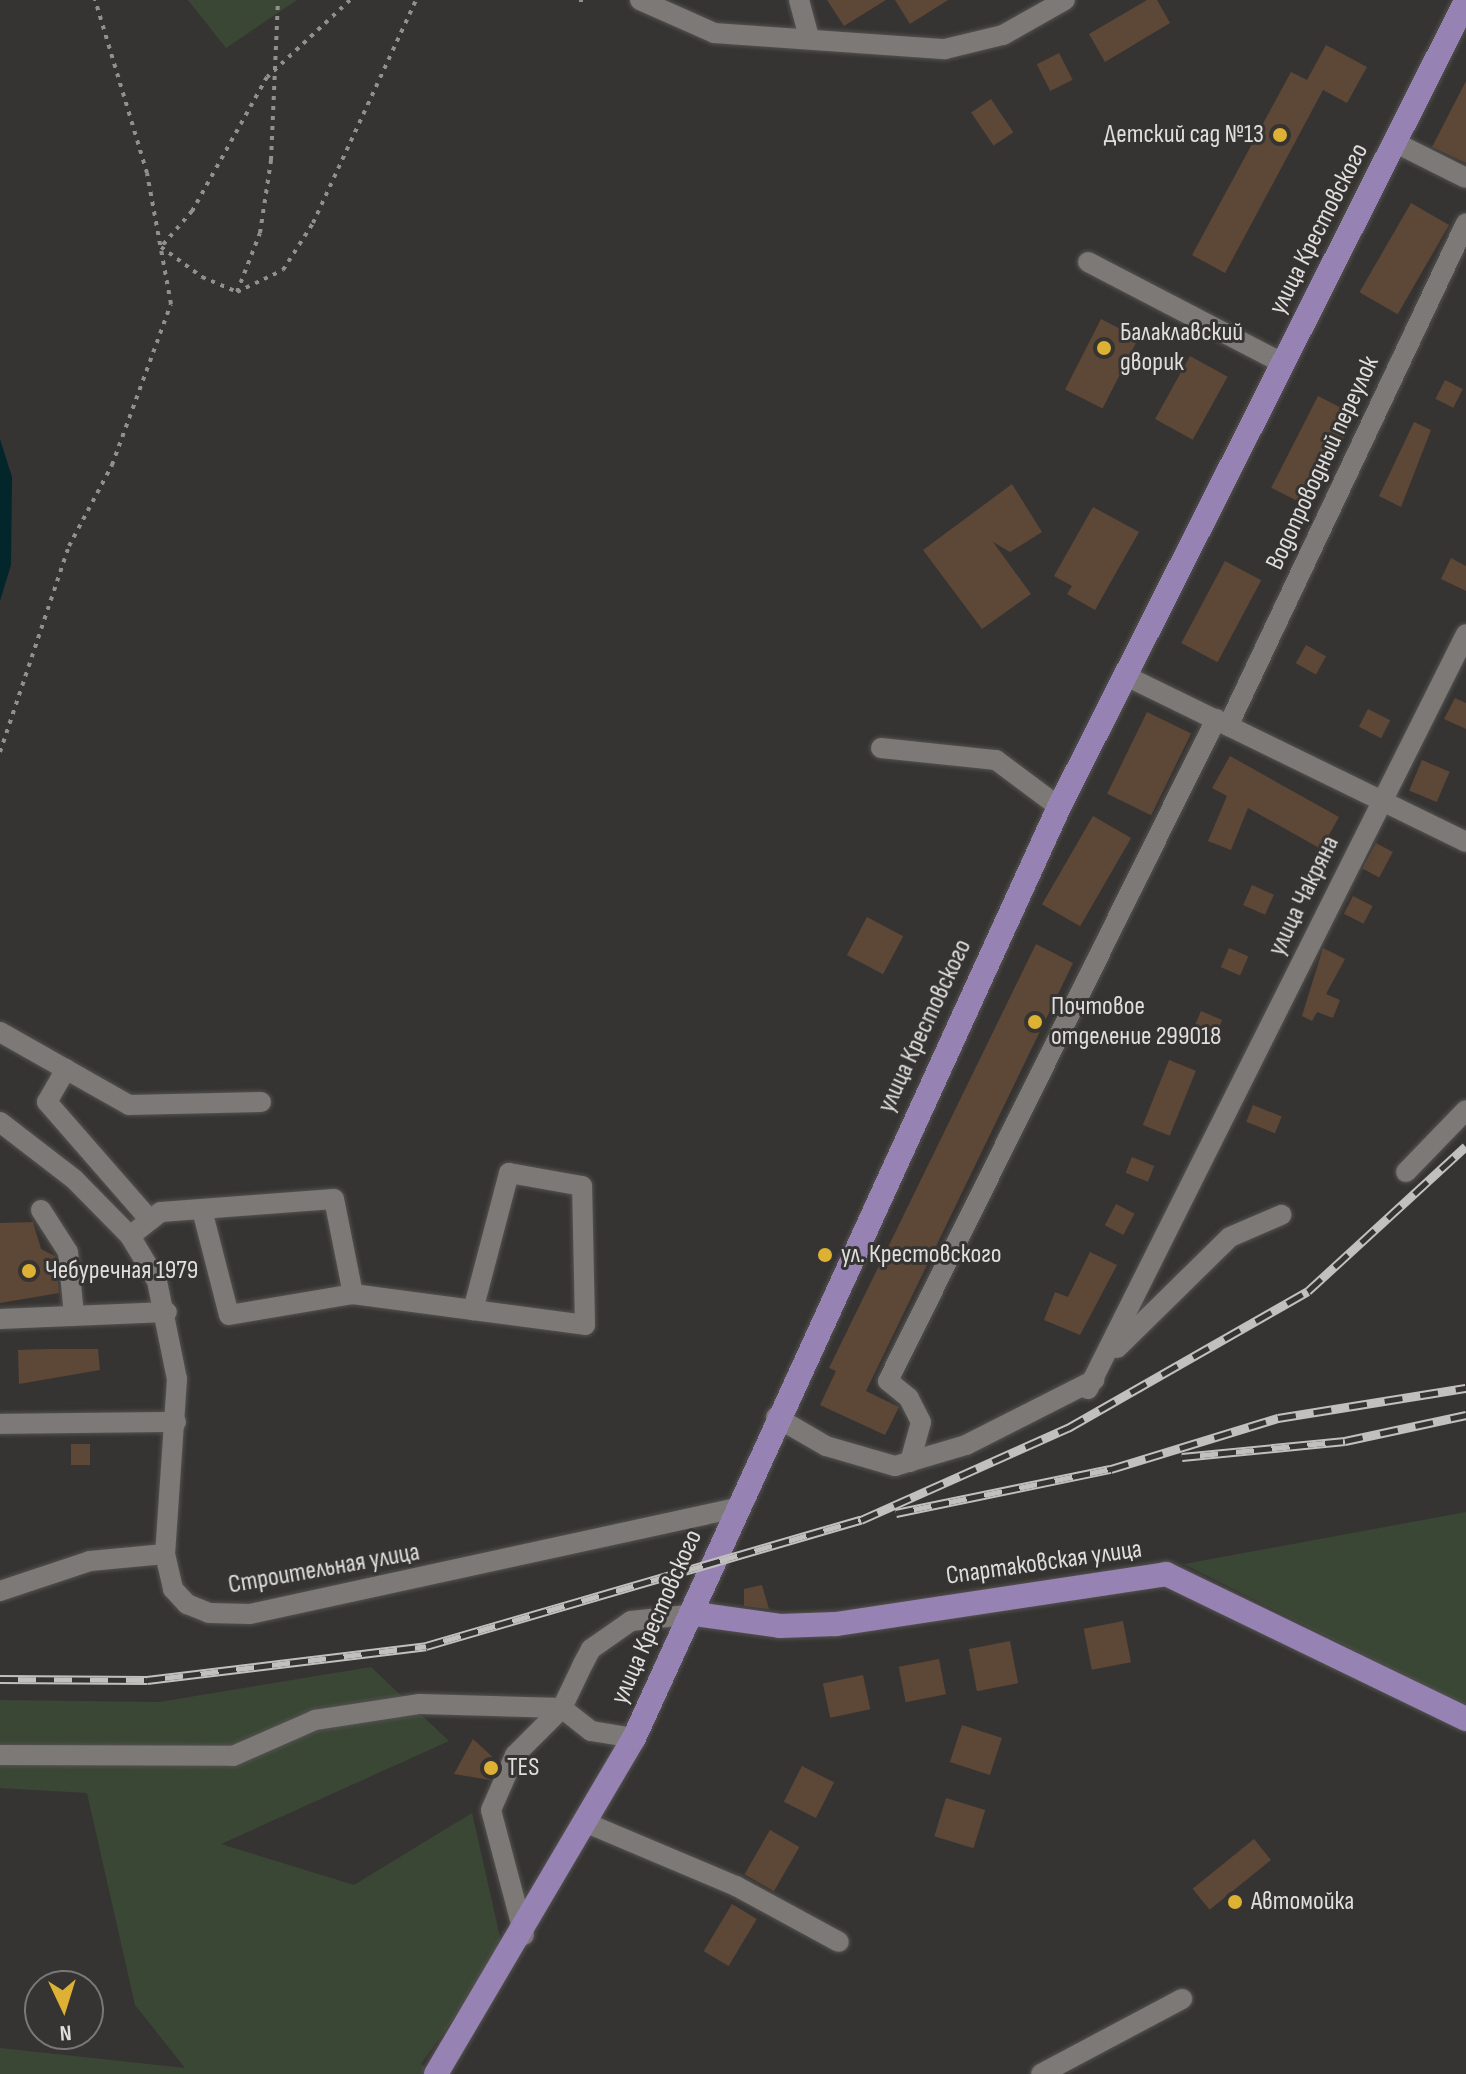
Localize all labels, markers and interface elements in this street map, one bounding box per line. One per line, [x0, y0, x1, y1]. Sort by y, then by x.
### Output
place label: Детский сад №13 [1104, 119, 1264, 151]
marker: Детский сад №13 [1271, 126, 1289, 144]
street label: улица Крестовского [1263, 138, 1375, 320]
place label: Балаклавский дворик [1120, 317, 1243, 378]
marker: Балаклавский дворик [1095, 339, 1113, 357]
street label: Водопроводный переулок [1260, 351, 1386, 575]
street label: улица Чакряна [1262, 831, 1346, 961]
street label: улица Крестовского [871, 935, 979, 1117]
place label: Почтовое отделение 299018 [1051, 991, 1221, 1052]
marker: Почтовое отделение 299018 [1026, 1013, 1044, 1031]
place label: ул. Крестовского [841, 1239, 1002, 1271]
marker: ул. Крестовского [816, 1246, 834, 1264]
place label: Чебуречная 1979 [45, 1255, 198, 1287]
marker: Чебуречная 1979 [20, 1262, 38, 1280]
street label: улица Крестовского [605, 1525, 709, 1709]
street label: Спартаковская улица [944, 1534, 1144, 1592]
street label: Строительная улица [226, 1537, 422, 1601]
place label: TES [507, 1752, 539, 1784]
marker: TES [482, 1759, 500, 1777]
place label: Автомойка [1251, 1886, 1354, 1918]
marker: Автомойка [1226, 1893, 1244, 1911]
north arrow [24, 1970, 104, 2050]
text: N [59, 2019, 72, 2046]

